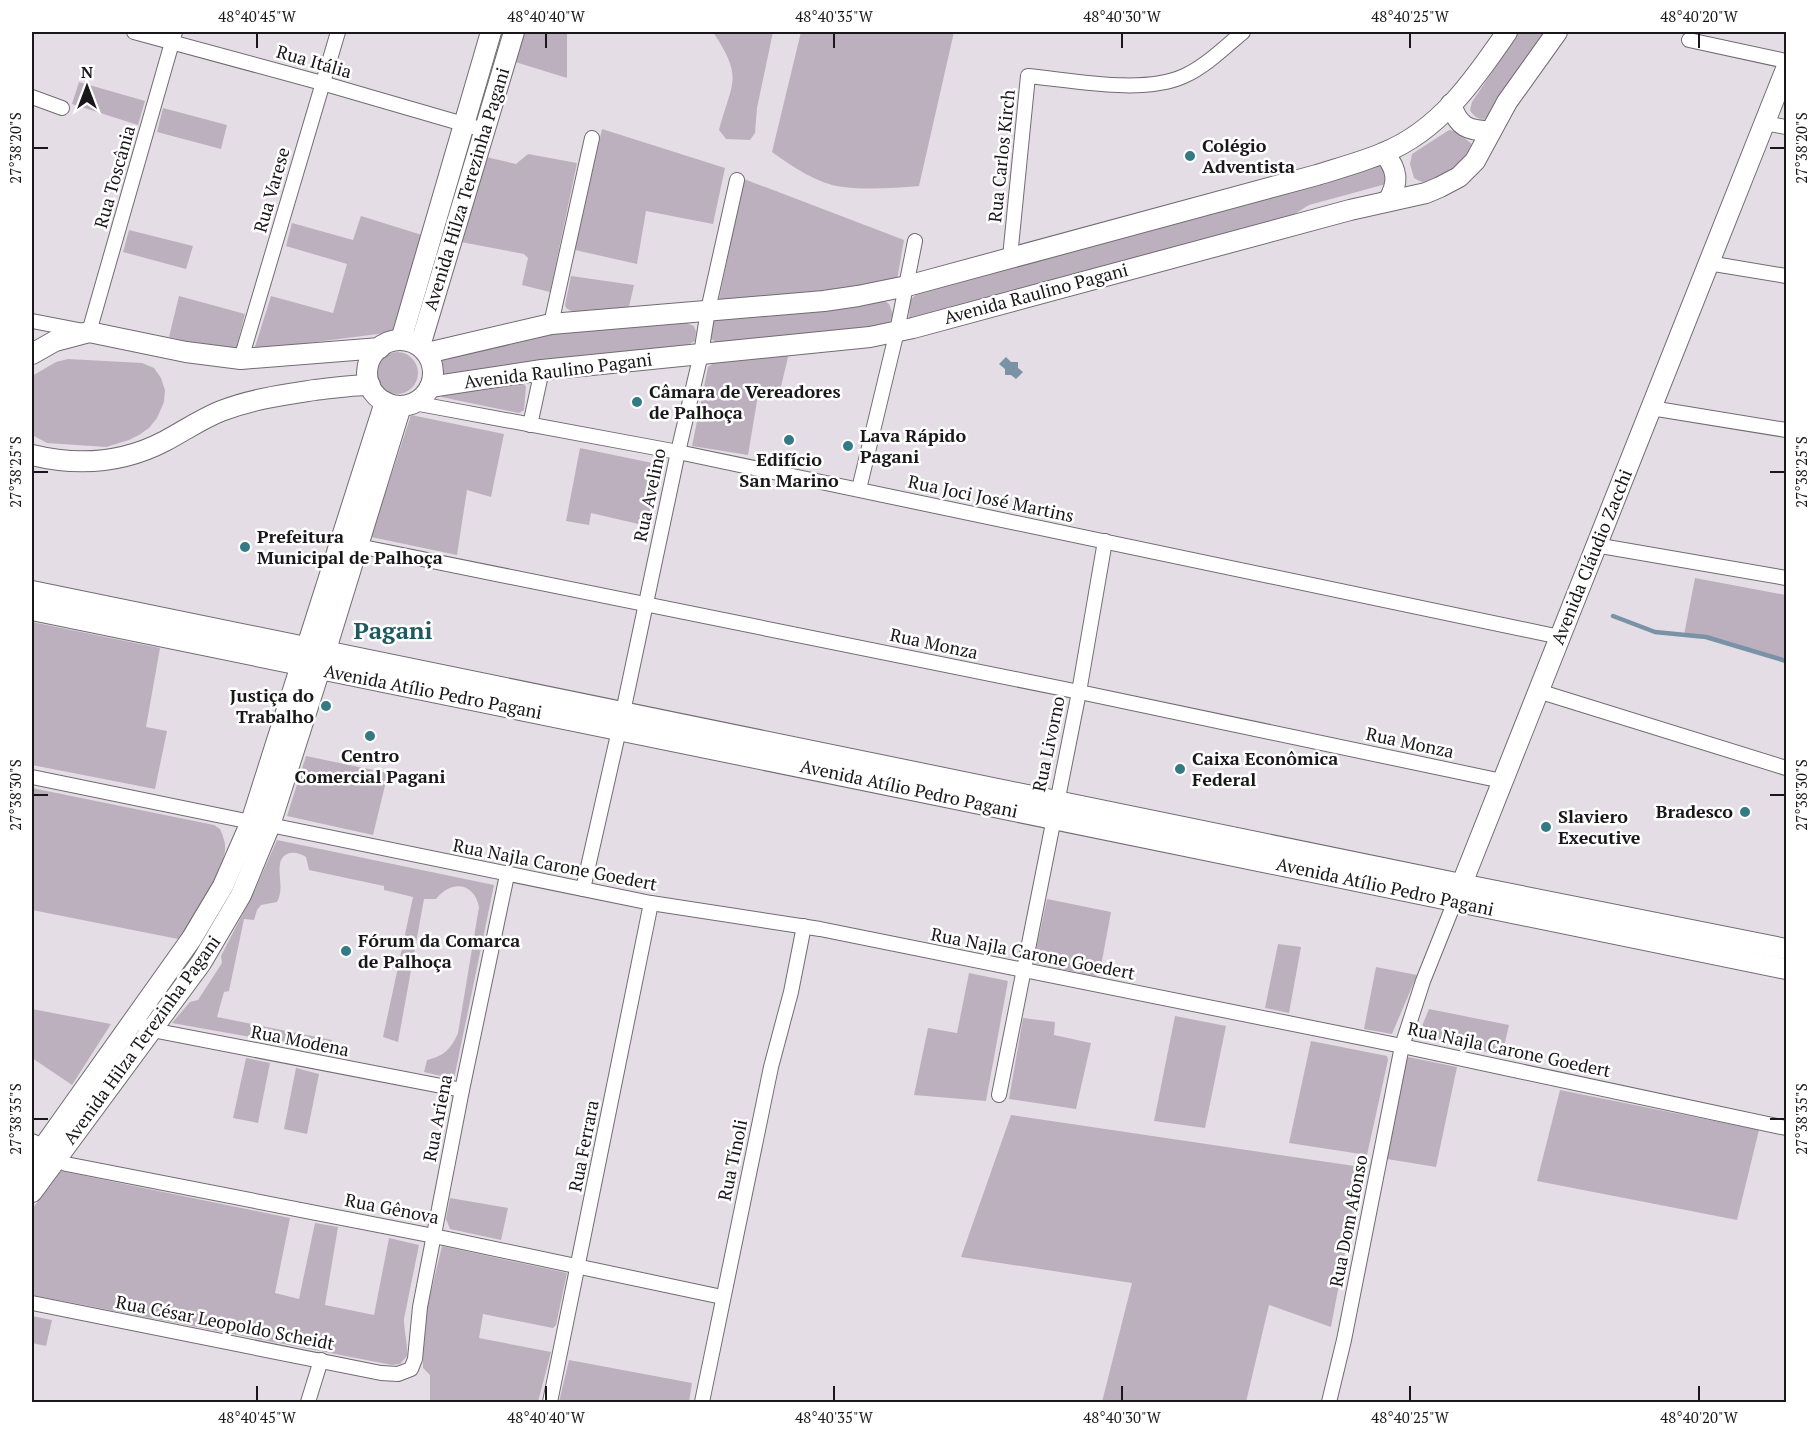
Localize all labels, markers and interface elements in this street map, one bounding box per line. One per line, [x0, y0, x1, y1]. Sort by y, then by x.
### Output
text: 48°40'45"W [218, 6, 297, 26]
text: 48°40'40"W [507, 6, 586, 26]
text: 48°40'35"W [795, 6, 874, 26]
text: 48°40'30"W [1083, 6, 1162, 26]
text: 48°40'25"W [1371, 6, 1450, 26]
text: 48°40'20"W [1660, 6, 1739, 26]
street label: Rua Itália [274, 39, 355, 83]
north arrow [57, 57, 117, 117]
text: N [81, 61, 93, 83]
street label: Avenida Hilza Terezinha Pagani [418, 64, 514, 313]
street label: Rua Carlos Kirch [982, 88, 1020, 223]
text: 27°38'20"S [5, 112, 25, 184]
text: 27°38'20"S [1791, 112, 1811, 184]
street label: Rua Toscânia [88, 123, 140, 231]
place label: Colégio Adventista [1202, 133, 1295, 178]
street label: Rua Varese [247, 144, 295, 235]
marker: Colégio Adventista [1183, 149, 1197, 163]
street label: Avenida Raulino Pagani [941, 257, 1130, 329]
street label: Avenida Raulino Pagani [462, 347, 653, 393]
place label: Câmara de Vereadores de Palhoça [649, 379, 841, 424]
marker: Câmara de Vereadores de Palhoça [630, 395, 644, 409]
place label: Lava Rápido Pagani [860, 423, 966, 468]
marker: Edifício San Marino [782, 433, 796, 447]
text: 27°38'25"S [5, 436, 25, 508]
text: 27°38'25"S [1791, 436, 1811, 508]
marker: Lava Rápido Pagani [841, 439, 855, 453]
street label: Rua Avelino [627, 446, 671, 544]
place label: Edifício San Marino [739, 447, 839, 492]
street label: Avenida Cláudio Zacchi [1545, 465, 1637, 648]
street label: Rua Joci José Martins [906, 469, 1076, 527]
place label: Prefeitura Municipal de Palhoça [257, 524, 443, 569]
marker: Prefeitura Municipal de Palhoça [238, 540, 252, 554]
district label: Pagani [354, 614, 432, 646]
street label: Rua Monza [888, 622, 980, 664]
street label: Avenida Atílio Pedro Pagani [322, 658, 544, 724]
place label: Justiça do Trabalho [230, 683, 314, 728]
street label: Rua Livorno [1026, 694, 1070, 794]
marker: Justiça do Trabalho [319, 699, 333, 713]
street label: Rua Monza [1364, 721, 1456, 763]
marker: Centro Comercial Pagani [363, 729, 377, 743]
place label: Centro Comercial Pagani [295, 743, 445, 788]
place label: Caixa Econômica Federal [1192, 746, 1338, 791]
street label: Avenida Atílio Pedro Pagani [798, 753, 1020, 823]
text: 27°38'30"S [5, 759, 25, 831]
text: 27°38'30"S [1791, 759, 1811, 831]
marker: Caixa Econômica Federal [1173, 762, 1187, 776]
place label: Bradesco [1656, 799, 1733, 823]
place label: Slaviero Executive [1558, 804, 1641, 849]
marker: Bradesco [1738, 805, 1752, 819]
marker: Slaviero Executive [1539, 820, 1553, 834]
street label: Rua Najla Carone Goedert [451, 832, 660, 896]
street label: Avenida Atílio Pedro Pagani [1274, 851, 1496, 921]
street label: Rua Najla Carone Goedert [929, 921, 1138, 985]
place label: Fórum da Comarca de Palhoça [358, 928, 520, 973]
street label: Avenida Hilza Terezinha Pagani [57, 930, 225, 1149]
marker: Fórum da Comarca de Palhoça [339, 944, 353, 958]
street label: Rua Najla Carone Goedert [1405, 1016, 1613, 1082]
street label: Rua Modena [249, 1019, 351, 1061]
street label: Rua Ariena [417, 1072, 457, 1163]
text: 27°38'35"S [5, 1083, 25, 1155]
text: 27°38'35"S [1791, 1083, 1811, 1155]
street label: Rua Ferrara [562, 1098, 604, 1194]
street label: Rua Tínoli [712, 1117, 752, 1203]
street label: Rua Dom Afonso [1323, 1153, 1373, 1289]
street label: Rua Gênova [343, 1187, 441, 1229]
street label: Rua César Leopoldo Scheidt [114, 1289, 337, 1355]
text: 48°40'45"W [218, 1407, 297, 1427]
text: 48°40'40"W [507, 1407, 586, 1427]
text: 48°40'35"W [795, 1407, 874, 1427]
text: 48°40'30"W [1083, 1407, 1162, 1427]
text: 48°40'25"W [1371, 1407, 1450, 1427]
text: 48°40'20"W [1660, 1407, 1739, 1427]

